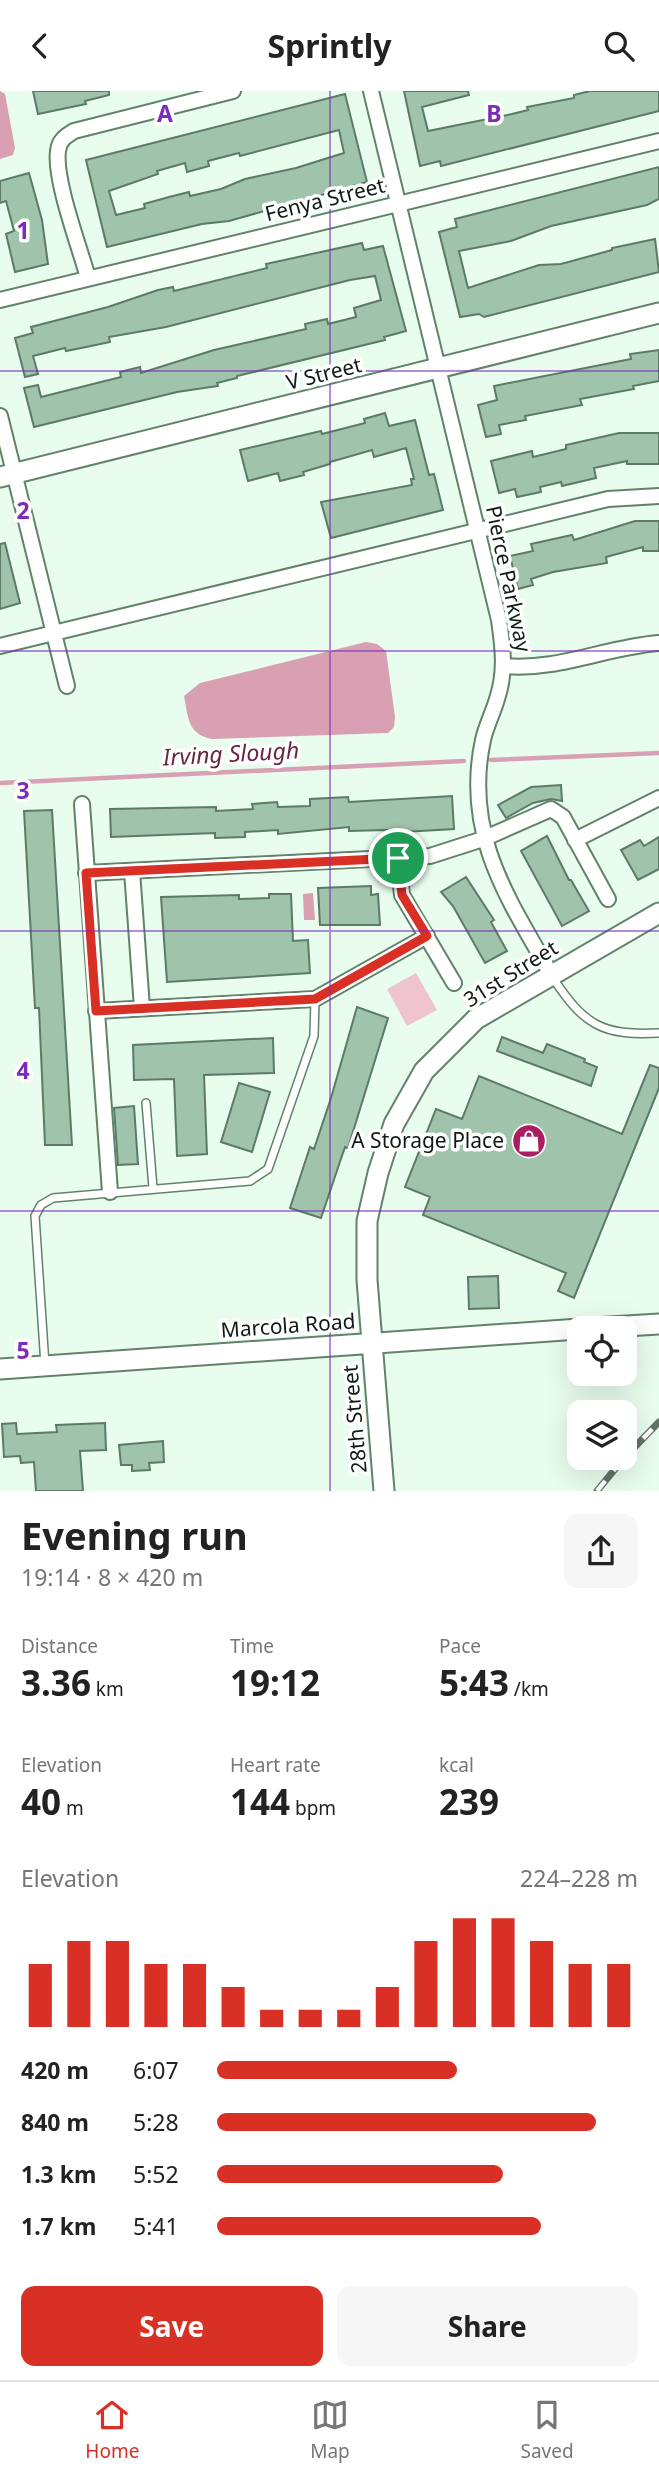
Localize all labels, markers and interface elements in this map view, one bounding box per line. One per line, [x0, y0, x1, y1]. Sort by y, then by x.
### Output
text: Sprintly [267, 24, 392, 67]
icon: back [21, 27, 59, 65]
icon: search [600, 27, 638, 65]
text: A [157, 97, 173, 129]
text: B [486, 97, 502, 129]
street label: Fenya Street [262, 171, 388, 227]
text: 1 [16, 214, 30, 246]
street label: V Street [283, 350, 365, 396]
text: 2 [16, 494, 30, 526]
street label: Pierce Parkway [480, 503, 538, 655]
water label: Irving Slough [161, 733, 300, 773]
text: 3 [16, 774, 30, 806]
pin [368, 828, 428, 888]
icon: arrive [379, 839, 417, 877]
street label: 31st Street [458, 933, 563, 1013]
text: 4 [16, 1054, 30, 1086]
shop icon: A Storage Place [510, 1122, 548, 1160]
place label: A Storage Place [351, 1126, 504, 1154]
street label: Marcola Road [220, 1306, 356, 1344]
map controls [567, 1316, 637, 1470]
button: locate [567, 1316, 637, 1386]
text: 5 [16, 1334, 30, 1366]
street label: 28th Street [335, 1363, 373, 1474]
button: layers [567, 1400, 637, 1470]
text: Evening run [21, 1509, 248, 1561]
button: share [564, 1514, 638, 1588]
text: 19:14 · 8 × 420 m [21, 1561, 203, 1593]
text: Distance [21, 1633, 98, 1659]
text: Time [230, 1633, 274, 1659]
text: Pace [439, 1633, 481, 1659]
text: 3.36 [21, 1659, 91, 1706]
text: 19:12 [230, 1659, 320, 1706]
text: 5:43 [439, 1659, 509, 1706]
text: km [91, 1676, 124, 1702]
text: /km [509, 1676, 549, 1702]
text: Elevation [21, 1752, 102, 1778]
text: Heart rate [230, 1752, 321, 1778]
text: kcal [439, 1752, 474, 1778]
text: 40 [21, 1778, 61, 1825]
text: 144 [230, 1778, 290, 1825]
text: 239 [439, 1778, 499, 1825]
text: m [61, 1795, 84, 1821]
text: bpm [290, 1795, 336, 1821]
text: Elevation [21, 1862, 119, 1894]
text: 224–228 m [520, 1862, 638, 1894]
text: 420 m [21, 2054, 89, 2086]
text: 6:07 [133, 2054, 179, 2086]
text: 840 m [21, 2106, 89, 2138]
text: 5:28 [133, 2106, 179, 2138]
text: 1.3 km [21, 2158, 96, 2190]
text: 5:52 [133, 2158, 179, 2190]
text: 1.7 km [21, 2210, 96, 2242]
text: 5:41 [133, 2210, 179, 2242]
button: Save [21, 2286, 323, 2366]
button: Share [337, 2286, 638, 2366]
tab: Home [85, 2396, 139, 2464]
tab: Map [310, 2396, 350, 2464]
tab: Saved [520, 2396, 574, 2464]

